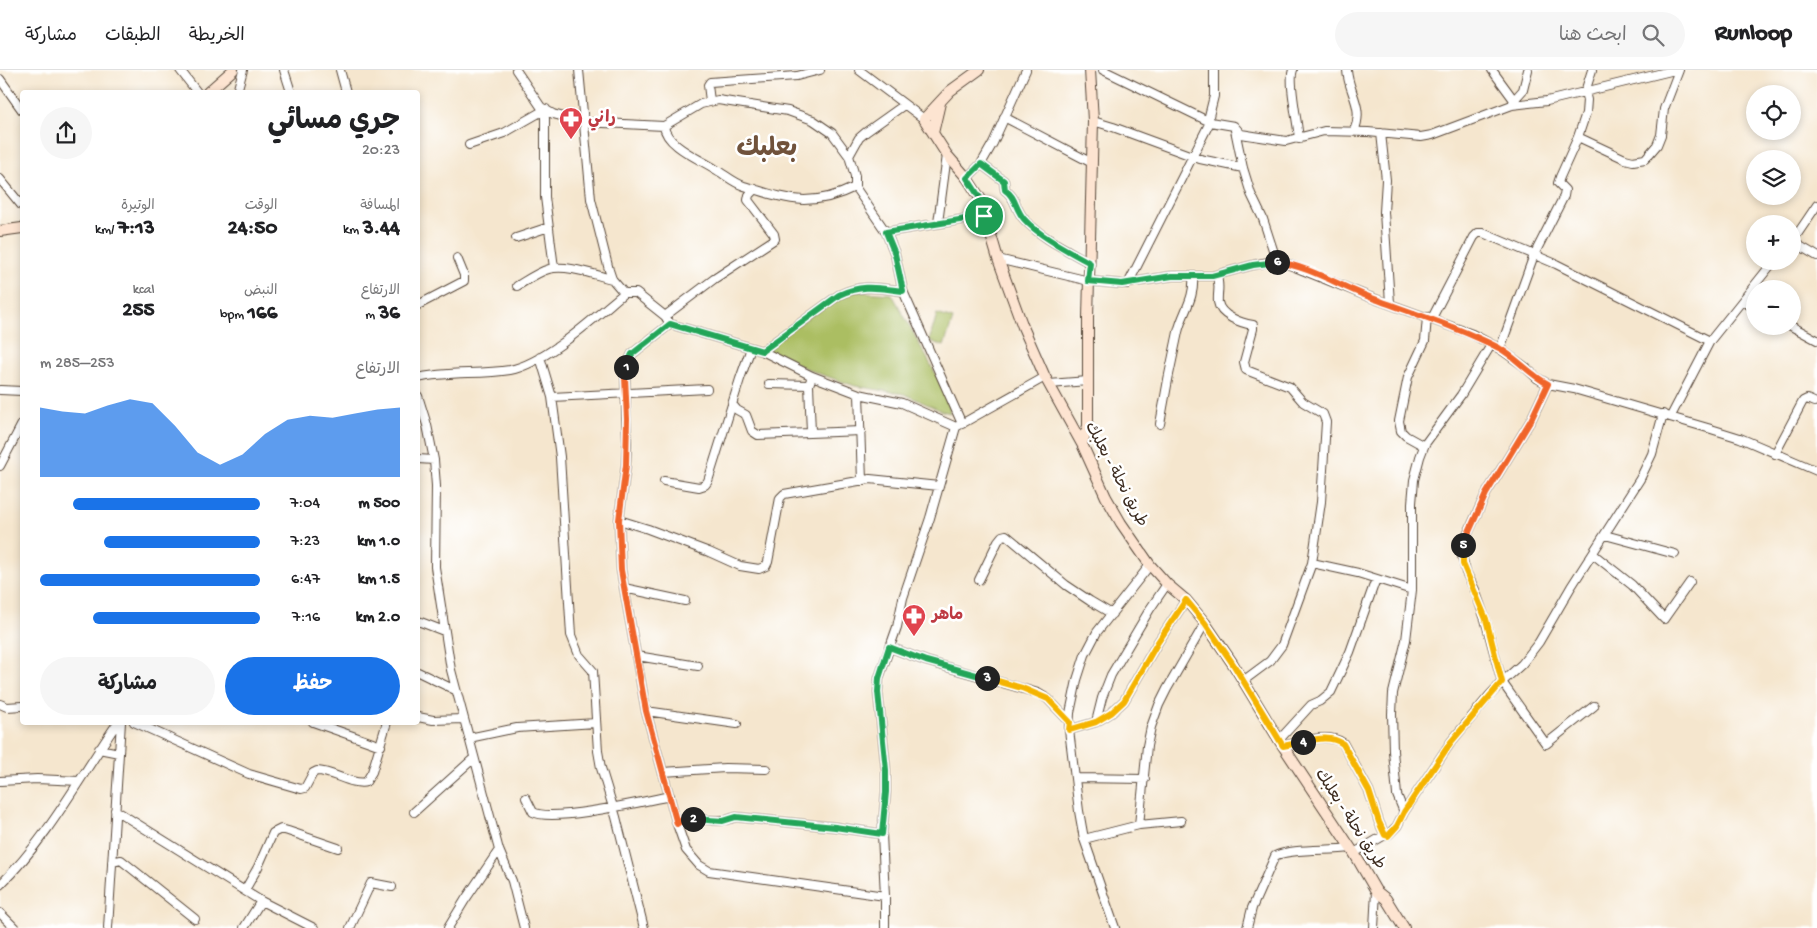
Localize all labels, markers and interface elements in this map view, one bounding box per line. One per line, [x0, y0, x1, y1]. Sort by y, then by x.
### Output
search box [1335, 12, 1685, 57]
text: Runloop [1715, 20, 1792, 49]
icon: search [1639, 21, 1667, 49]
text: ابحث هنا [1559, 25, 1627, 48]
text: مشاركة [25, 26, 77, 47]
text: الطبقات [105, 26, 161, 47]
text: الخريطة [189, 26, 245, 47]
map controls [1746, 85, 1801, 335]
button: locate [1746, 85, 1801, 140]
text: جري مسائي [268, 106, 400, 139]
pharmacy icon: راني [558, 106, 584, 140]
button: share [40, 107, 92, 159]
place label: راني [588, 109, 616, 131]
district label: بعلبك [737, 135, 797, 166]
text: 20:23 [362, 142, 400, 161]
button: layers [1746, 150, 1801, 205]
pin [963, 195, 1005, 237]
text: الوتيرة [121, 198, 155, 215]
text: الوقت [245, 198, 277, 215]
text: المسافة [360, 198, 400, 215]
icon: arrive [970, 202, 998, 230]
button: + [1746, 215, 1801, 270]
text: 7:13 [118, 217, 155, 242]
text: 24:50 [228, 217, 277, 242]
text: 3.44 [363, 217, 400, 242]
text: /km [95, 222, 118, 239]
text: km [343, 222, 363, 239]
pin: 6 [1264, 250, 1290, 274]
text: 6 [1274, 254, 1281, 271]
button: − [1746, 280, 1801, 335]
text: kcal [133, 282, 155, 299]
text: النبض [244, 283, 277, 300]
text: الارتفاع [361, 283, 400, 300]
text: 255 [122, 299, 155, 324]
text: 166 [248, 302, 277, 327]
text: 36 [378, 302, 400, 327]
text: bpm [220, 307, 248, 324]
text: m [365, 307, 378, 324]
pin: 1 [614, 354, 638, 380]
text: 253–285 m [40, 355, 115, 374]
text: 1 [624, 359, 629, 376]
text: الارتفاع [355, 361, 400, 380]
street label: طريق نحلة - بعلبك [1079, 419, 1152, 531]
text: 7:04 [290, 495, 320, 514]
text: 500 m [358, 495, 400, 514]
pin: 5 [1450, 532, 1476, 558]
text: 7:23 [291, 533, 320, 552]
text: 1.0 km [357, 533, 400, 552]
text: 5 [1460, 537, 1467, 554]
text: 6:47 [291, 571, 320, 590]
text: 1.5 km [358, 571, 400, 590]
pharmacy icon: ماهر [901, 603, 927, 637]
place label: ماهر [930, 606, 963, 626]
text: 7:16 [292, 609, 320, 628]
text: 2.0 km [356, 609, 400, 628]
button: مشاركة [40, 657, 215, 715]
button: حفظ [225, 657, 400, 715]
pin: 3 [974, 666, 1000, 690]
text: 3 [984, 670, 991, 687]
pin: 4 [1290, 730, 1316, 754]
text: 4 [1300, 734, 1307, 751]
street label: طريق نحلة - بعلبك [1309, 766, 1389, 874]
pin: 2 [680, 806, 706, 832]
text: 2 [690, 811, 697, 828]

